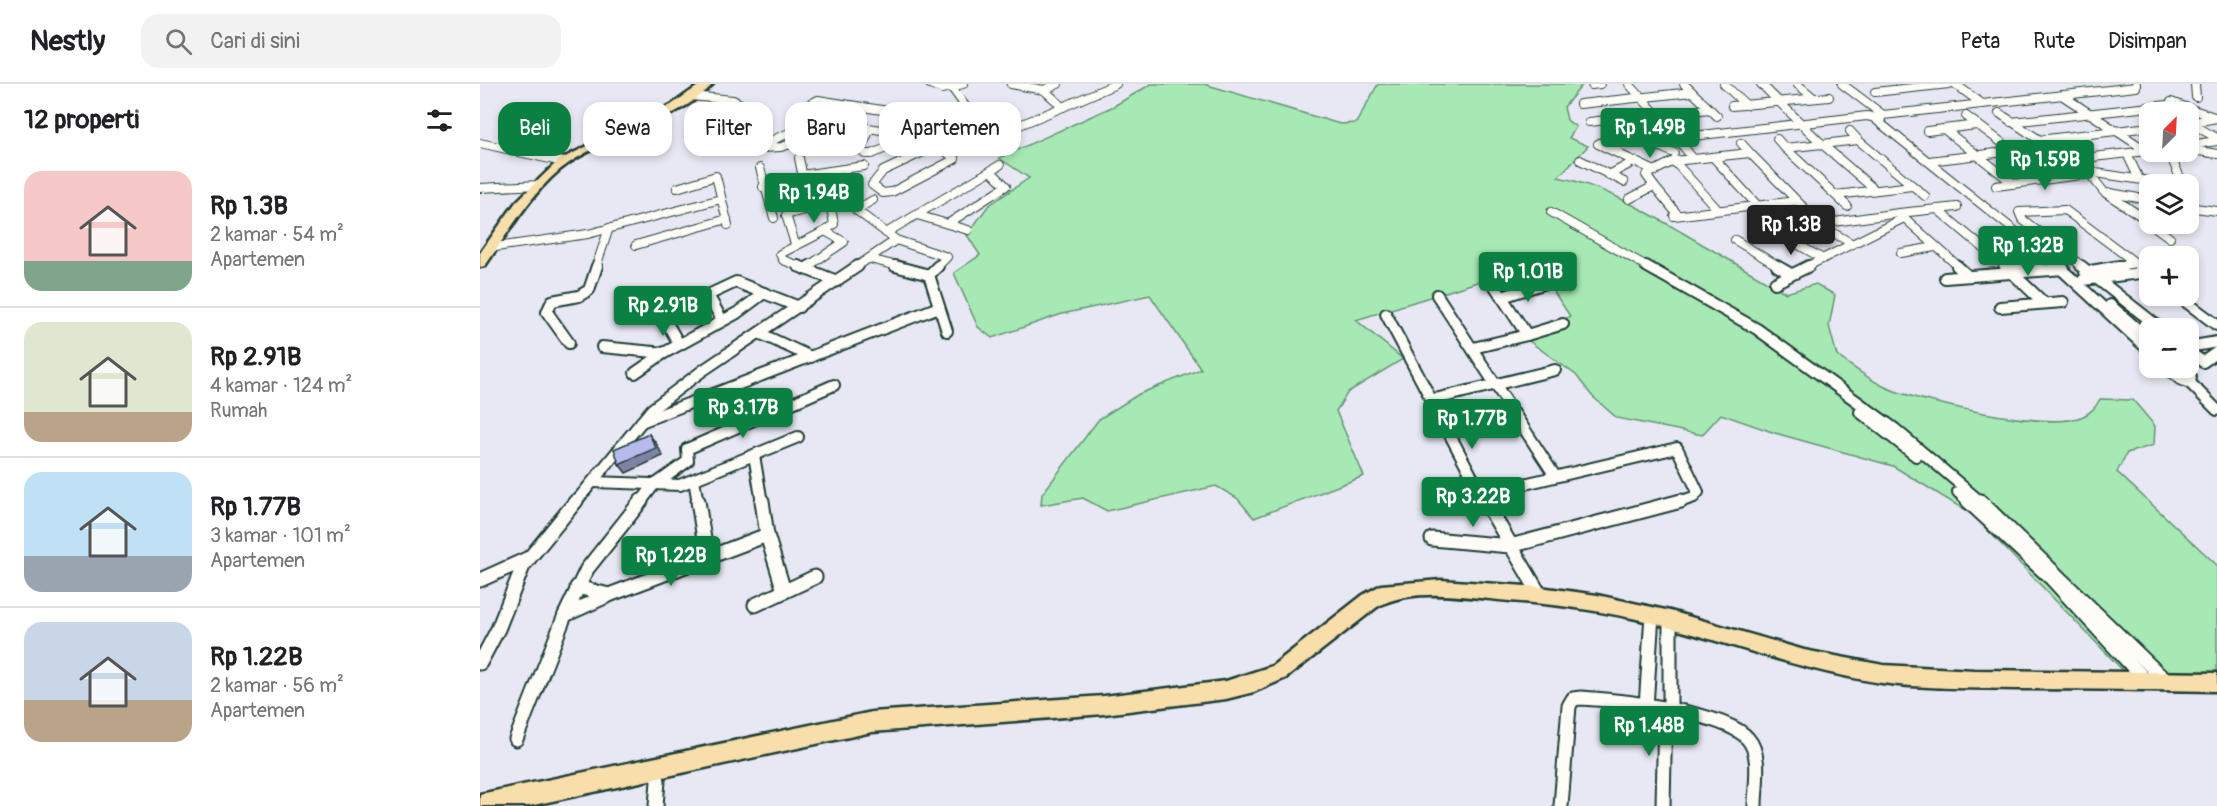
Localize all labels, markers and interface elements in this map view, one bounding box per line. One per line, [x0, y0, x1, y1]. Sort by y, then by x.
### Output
search box [141, 14, 561, 68]
text: Nestly [30, 24, 105, 59]
icon: search [162, 25, 195, 58]
text: Cari di sini [210, 27, 300, 55]
text: Peta [1960, 28, 2000, 55]
text: Rute [2033, 28, 2075, 55]
text: Disimpan [2108, 28, 2187, 55]
chip: Beli [498, 102, 571, 156]
chip: Sewa [583, 102, 672, 156]
chip: Filter [684, 102, 773, 156]
chip: Baru [785, 102, 867, 156]
chip: Apartemen [879, 102, 1021, 156]
north arrow [2139, 102, 2199, 162]
map controls [2139, 102, 2199, 378]
text: 12 properti [24, 104, 139, 136]
icon: filters [423, 104, 456, 137]
pin: Rp 1.49B [1588, 108, 1712, 159]
text: Rp 1.49B [1615, 115, 1685, 140]
pin: Rp 1.59B [1983, 140, 2107, 191]
text: Rp 1.59B [2010, 147, 2080, 172]
pin: Rp 1.94B [752, 173, 876, 224]
button: layers [2139, 174, 2199, 234]
text: Rp 1.94B [779, 180, 849, 205]
text: Rp 1.3B [210, 190, 288, 222]
icon: home [72, 195, 144, 267]
pin: Rp 1.3B [1736, 205, 1846, 256]
text: Rp 1.3B [1761, 212, 1821, 237]
text: 2 kamar · 54 m² [210, 222, 344, 247]
pin: Rp 1.32B [1966, 226, 2090, 277]
text: Rp 1.32B [1992, 233, 2064, 258]
button: + [2139, 246, 2199, 306]
text: Apartemen [210, 247, 305, 272]
pin: Rp 1.01B [1466, 252, 1590, 303]
text: Rp 1.01B [1493, 259, 1563, 284]
pin: Rp 2.91B [601, 286, 725, 337]
text: Rp 2.91B [628, 293, 698, 318]
button: − [2139, 318, 2199, 378]
text: Rp 2.91B [210, 341, 301, 373]
icon: home [72, 346, 144, 418]
text: 4 kamar · 124 m² [210, 373, 352, 398]
pin: Rp 3.17B [681, 388, 805, 439]
text: Rp 3.17B [708, 395, 778, 420]
text: Rumah [210, 398, 267, 423]
pin: Rp 1.77B [1410, 399, 1534, 450]
text: Rp 1.77B [1437, 406, 1507, 431]
pin: Rp 3.22B [1411, 477, 1535, 528]
text: Rp 3.22B [1436, 484, 1510, 509]
text: Rp 1.77B [210, 491, 301, 523]
icon: home [72, 496, 144, 568]
text: 3 kamar · 101 m² [210, 523, 351, 548]
pin: Rp 1.22B [609, 536, 733, 587]
text: Rp 1.22B [635, 543, 707, 568]
text: Apartemen [210, 548, 305, 573]
text: Rp 1.22B [210, 641, 303, 673]
icon: home [72, 646, 144, 718]
text: 2 kamar · 56 m² [210, 673, 344, 698]
text: Apartemen [210, 698, 305, 723]
pin: Rp 1.48B [1587, 706, 1711, 757]
text: Rp 1.48B [1614, 713, 1684, 738]

